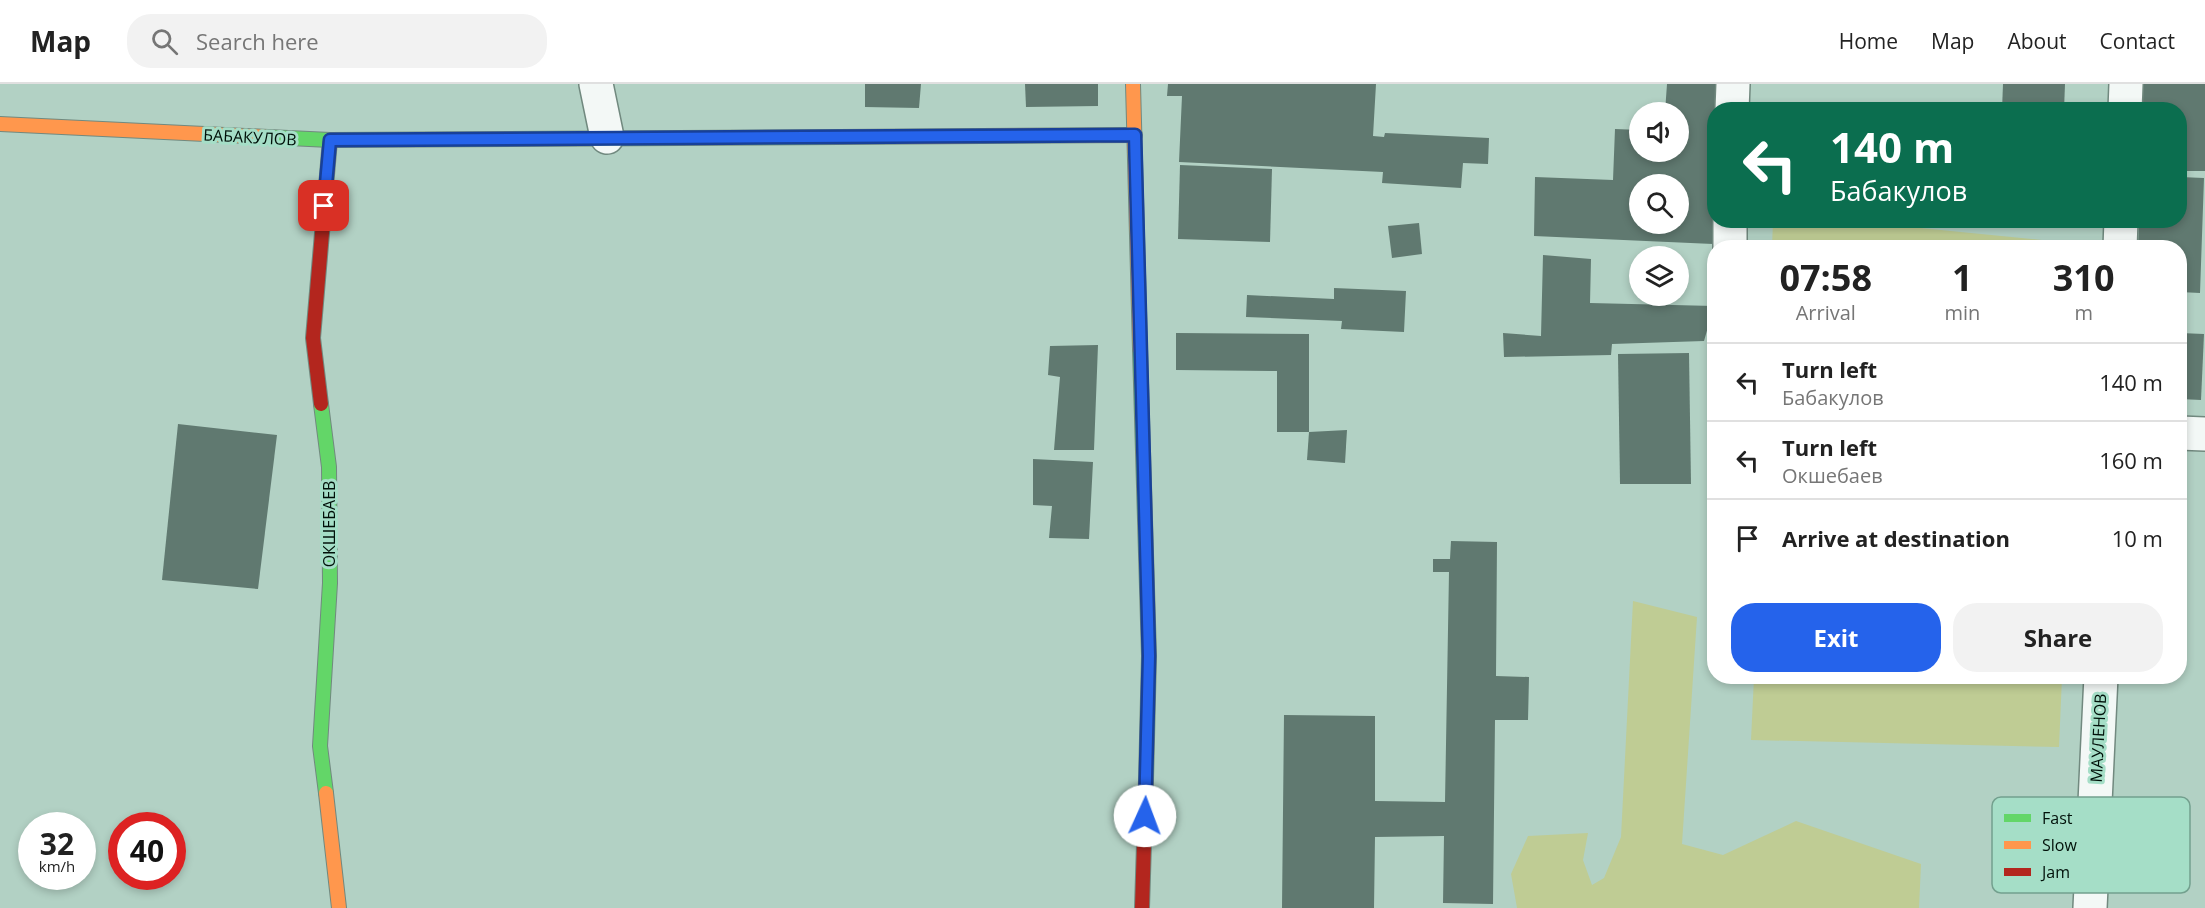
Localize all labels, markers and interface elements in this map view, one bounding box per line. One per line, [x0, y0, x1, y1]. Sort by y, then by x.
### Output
search box [127, 14, 547, 68]
text: Map [30, 22, 91, 60]
icon: search [148, 25, 181, 58]
text: Search here [196, 26, 319, 56]
text: Home [1839, 27, 1898, 55]
text: Map [1931, 27, 1974, 55]
text: About [2007, 27, 2067, 55]
text: Contact [2100, 27, 2175, 55]
map controls [1629, 102, 1689, 306]
button: sound [1629, 102, 1689, 162]
text: 140 m [1830, 118, 1954, 175]
street label: БАБАКУЛОВ [203, 124, 297, 150]
icon: left [1731, 126, 1809, 204]
text: Бабакулов [1830, 172, 1967, 209]
button: search [1629, 174, 1689, 234]
pin [298, 180, 349, 231]
icon: arrive [307, 189, 340, 222]
button: layers [1629, 246, 1689, 306]
text: 07:58 [1779, 253, 1872, 302]
text: 1 [1952, 253, 1973, 302]
text: 310 [2053, 253, 2115, 302]
text: Arrival [1796, 299, 1856, 326]
text: min [1944, 299, 1980, 326]
text: m [2074, 299, 2093, 326]
text: Turn left [1782, 354, 1877, 384]
icon: left [1731, 366, 1764, 399]
text: 140 m [2099, 367, 2163, 397]
text: Бабакулов [1782, 384, 1884, 411]
text: Turn left [1782, 432, 1877, 462]
icon: left [1731, 444, 1764, 477]
text: 160 m [2099, 445, 2163, 475]
text: Окшебаев [1782, 462, 1883, 489]
street label: ОКШЕБАЕВ [318, 481, 340, 567]
icon: arrive [1731, 522, 1764, 555]
text: Arrive at destination [1782, 523, 2010, 553]
text: 10 m [2112, 523, 2163, 553]
button: Exit [1731, 603, 1941, 672]
button: Share [1953, 603, 2163, 672]
street label: МАУЛЕНОВ [2085, 693, 2111, 783]
position arrow [1113, 784, 1177, 848]
legend [1992, 797, 2190, 893]
text: Fast [2042, 807, 2073, 829]
speed limit sign: 40 [108, 812, 186, 890]
text: 32 [40, 823, 74, 864]
text: Slow [2042, 834, 2077, 856]
text: km/h [39, 856, 75, 876]
text: Jam [2040, 861, 2070, 883]

